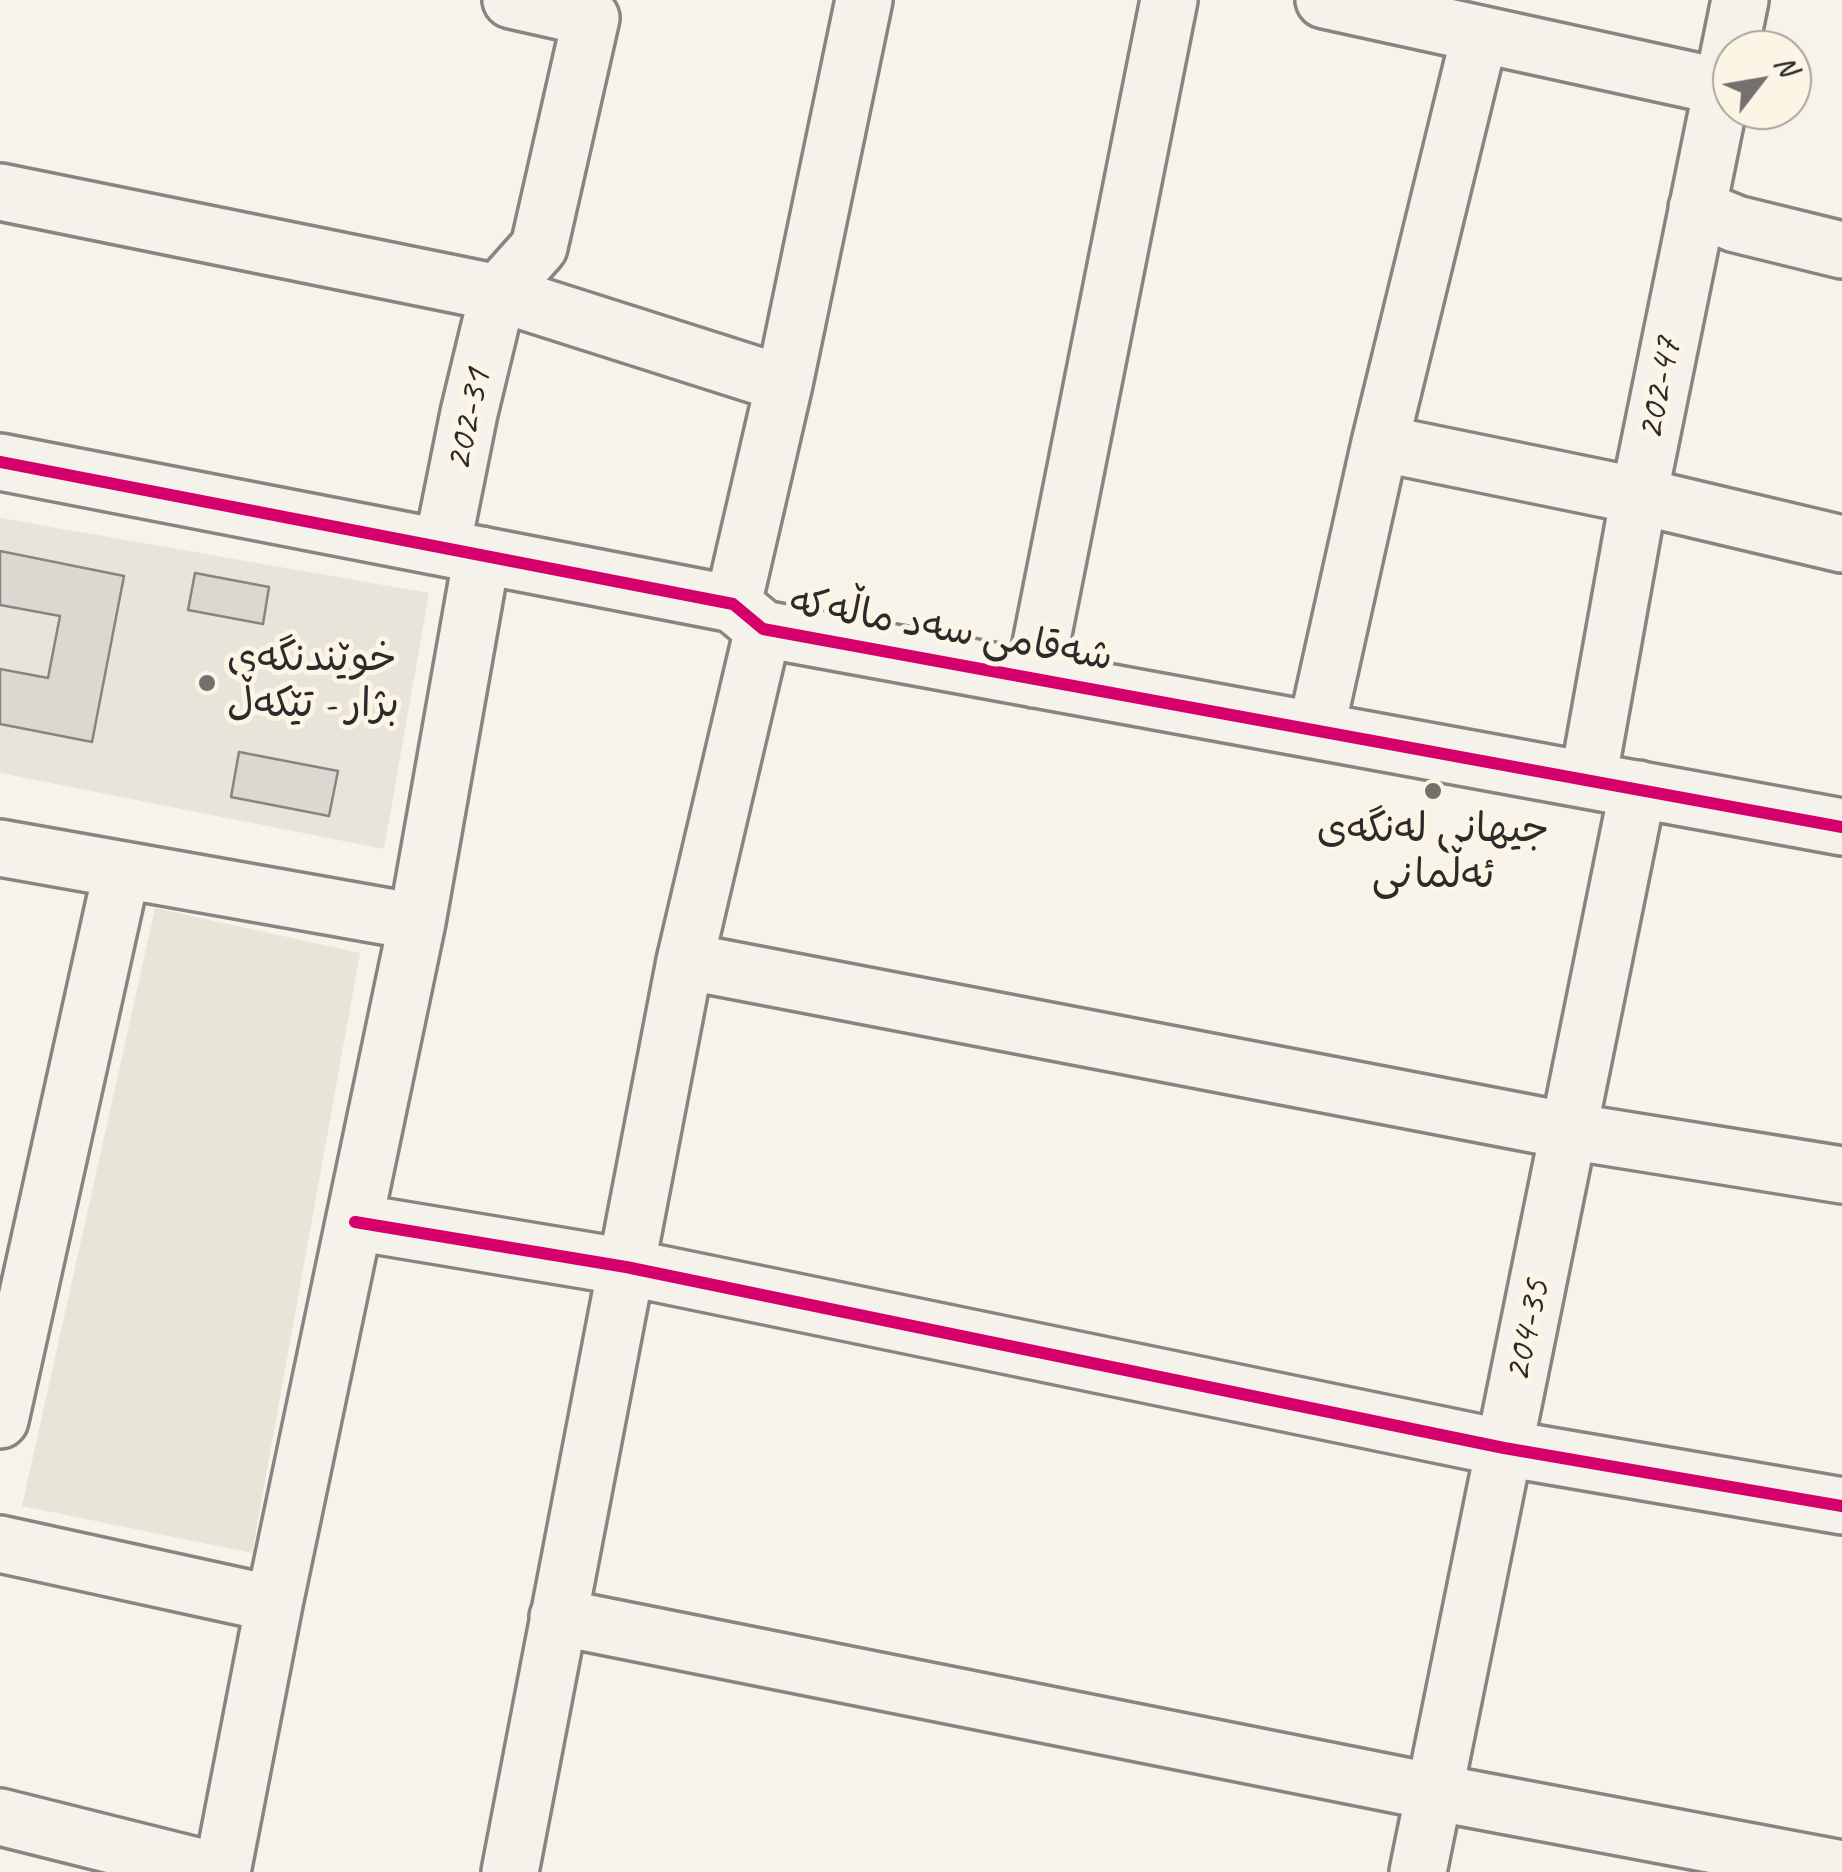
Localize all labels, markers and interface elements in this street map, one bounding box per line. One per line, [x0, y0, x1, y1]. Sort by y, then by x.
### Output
north arrow [1712, 30, 1812, 130]
text: N [1767, 49, 1806, 82]
street label: 202-47 [1627, 334, 1693, 444]
street label: 202-31 [435, 365, 503, 475]
street label: شەقامی سەد ماڵەکە [786, 579, 1116, 683]
place label: خوێندنگەی بژار - تێکەڵ [227, 636, 399, 730]
marker: خوێندنگەی بژار - تێکەڵ [196, 672, 218, 694]
marker: جیهانی لەنگەی ئەڵمانی [1422, 780, 1444, 802]
place label: جیهانی لەنگەی ئەڵمانی [1317, 807, 1549, 901]
street label: 204-35 [1494, 1276, 1562, 1386]

